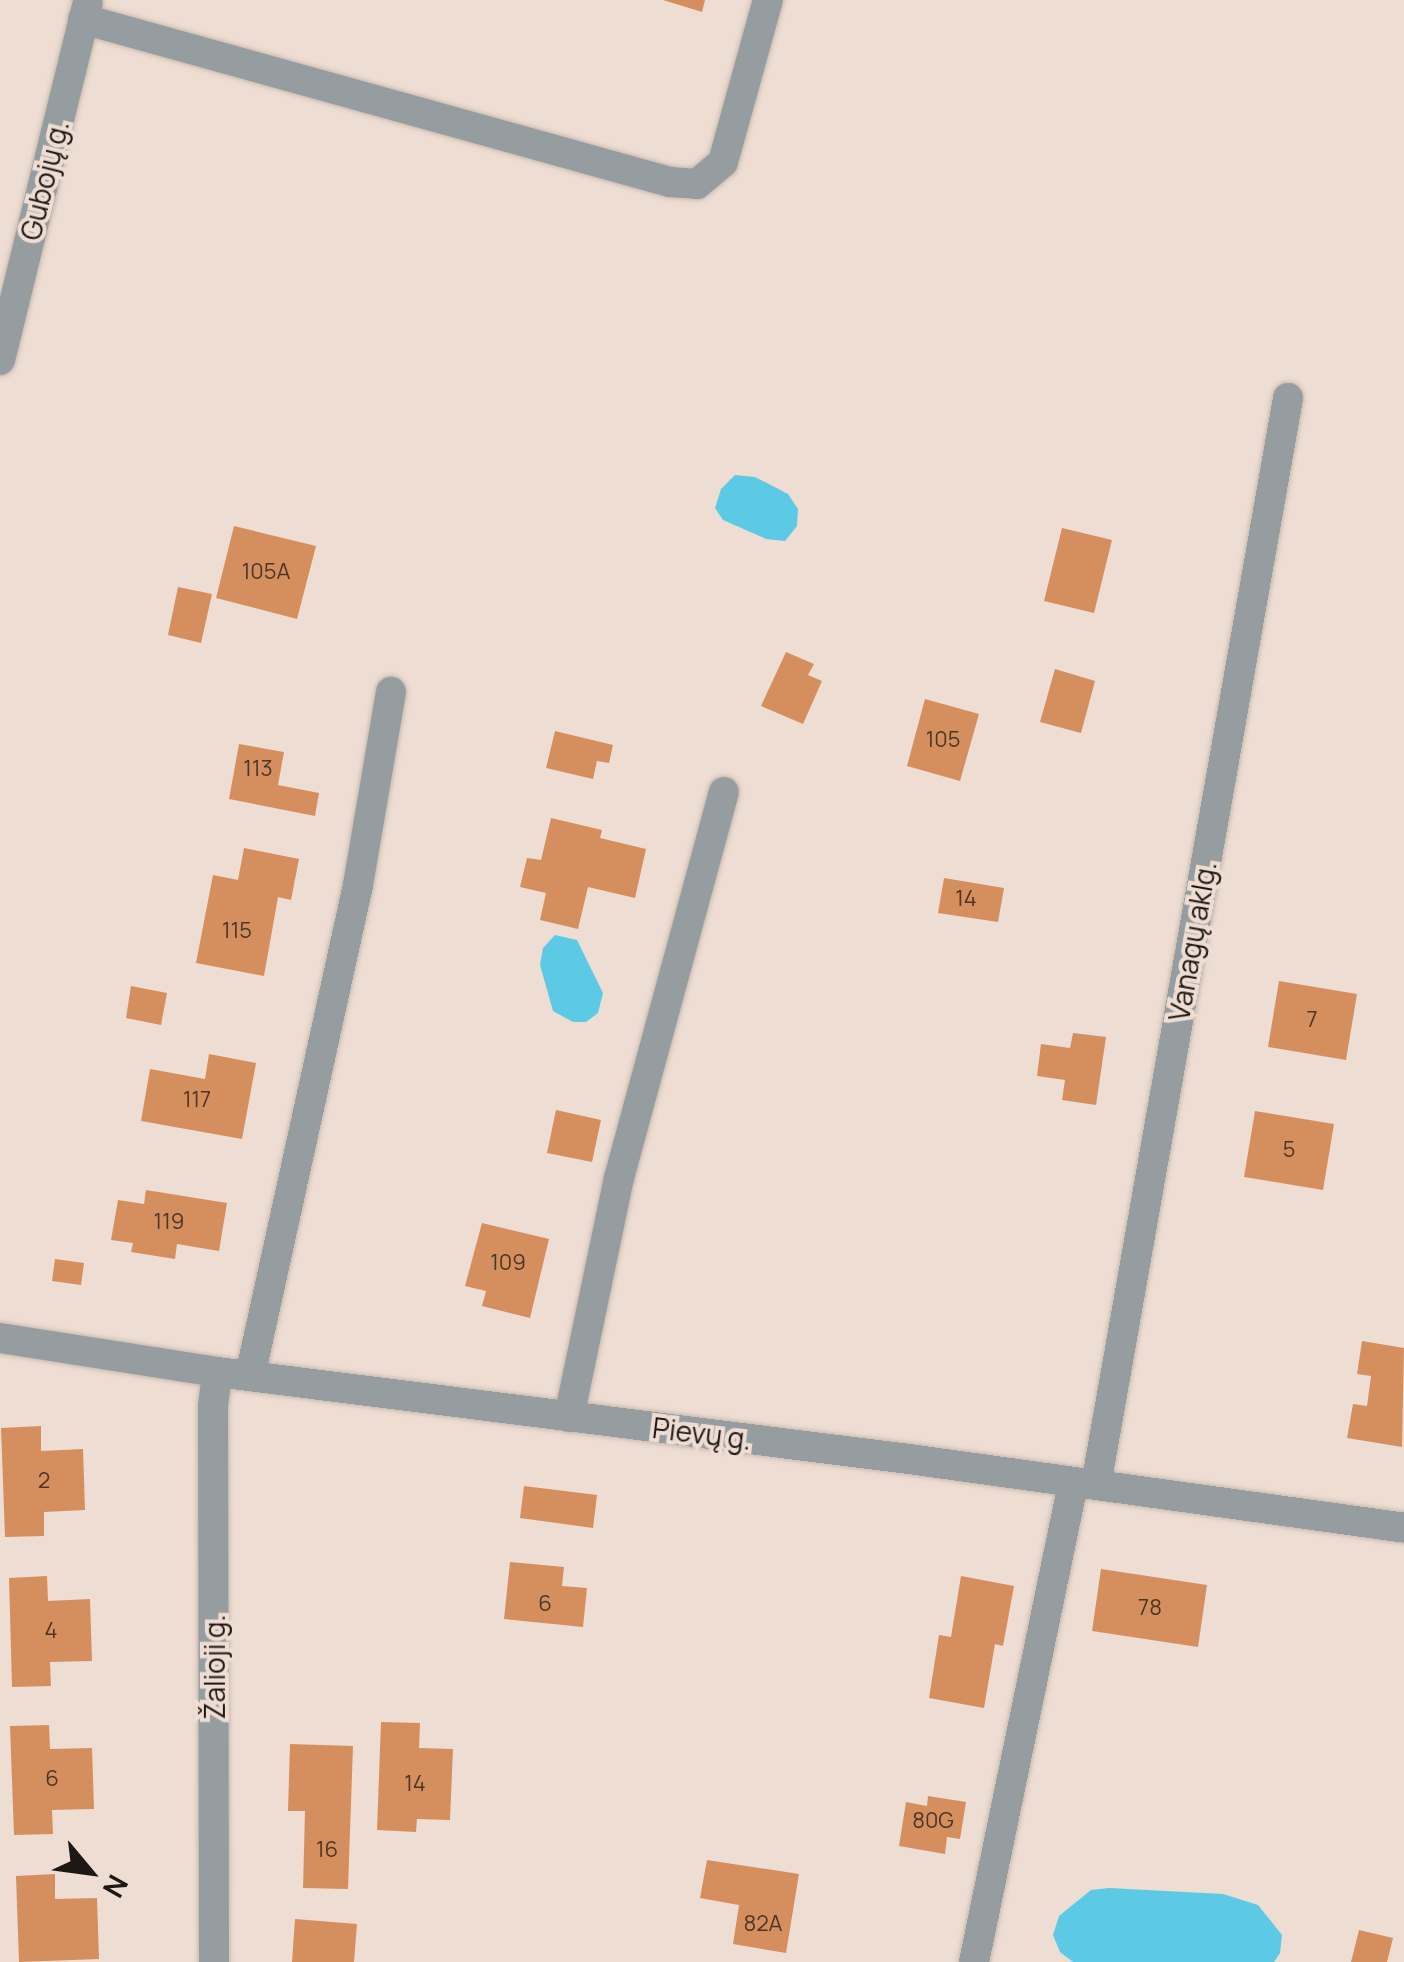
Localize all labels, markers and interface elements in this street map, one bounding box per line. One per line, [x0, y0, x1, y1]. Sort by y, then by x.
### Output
street label: Gubojų g. [13, 117, 75, 243]
house number: 105A [242, 559, 290, 585]
house number: 105 [926, 727, 960, 753]
house number: 113 [243, 756, 273, 782]
street label: Vanagų aklg. [1161, 858, 1223, 1024]
house number: 14 [955, 886, 977, 912]
house number: 115 [222, 918, 252, 944]
house number: 7 [1306, 1007, 1318, 1033]
house number: 117 [183, 1087, 211, 1113]
house number: 5 [1283, 1137, 1295, 1163]
house number: 119 [154, 1209, 184, 1235]
house number: 109 [490, 1250, 526, 1276]
street label: Pievų g. [651, 1410, 753, 1456]
house number: 2 [38, 1468, 50, 1494]
house number: 6 [538, 1591, 552, 1617]
house number: 78 [1138, 1595, 1162, 1621]
street label: Žalioji g. [197, 1614, 231, 1720]
house number: 4 [45, 1618, 57, 1644]
house number: 6 [45, 1766, 59, 1792]
house number: 14 [404, 1771, 426, 1797]
house number: 80G [912, 1808, 954, 1834]
north arrow [40, 1822, 140, 1922]
house number: 16 [316, 1837, 338, 1863]
text: N [95, 1869, 138, 1905]
house number: 82A [744, 1911, 782, 1937]

